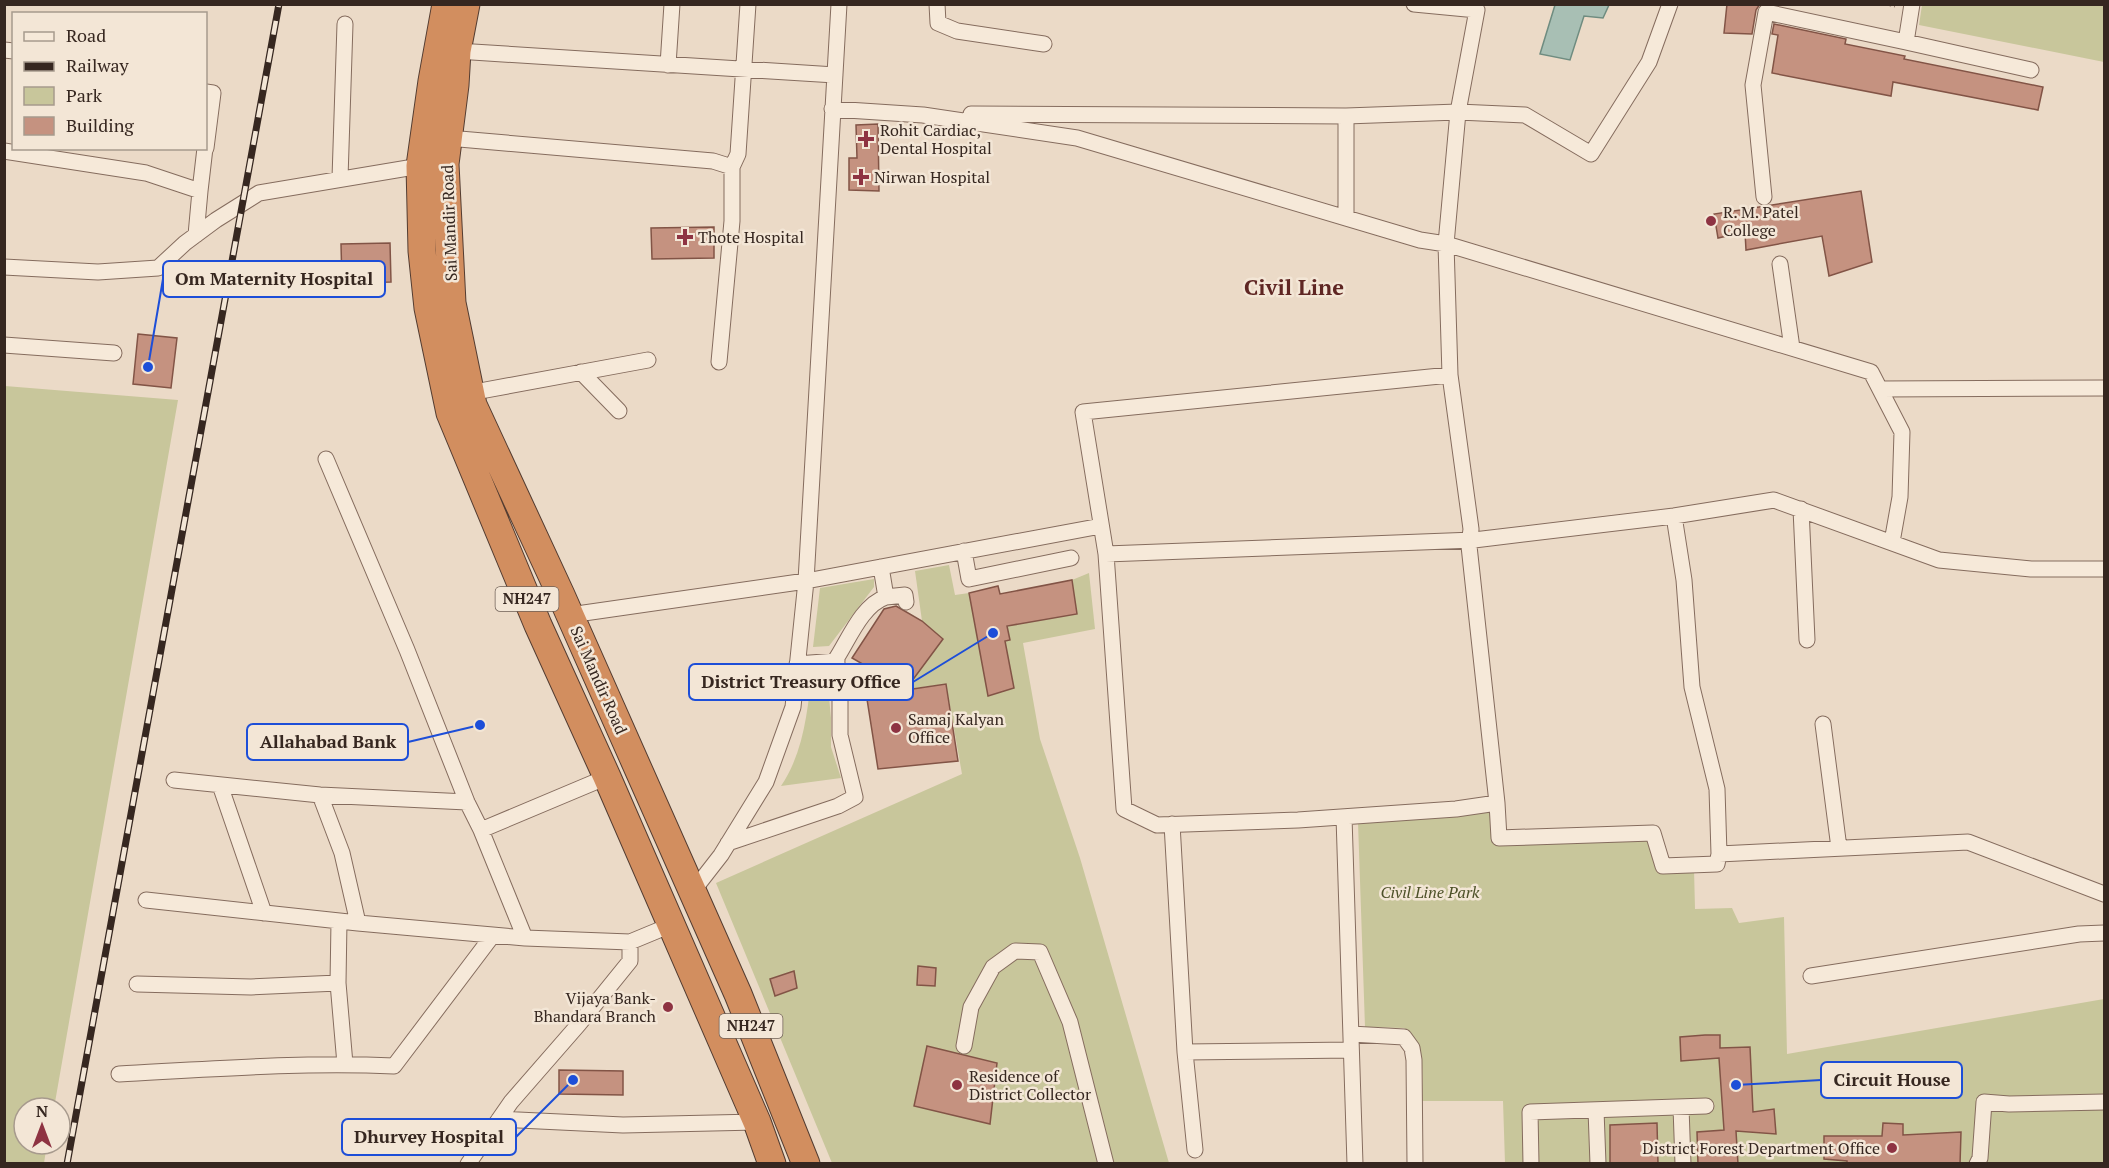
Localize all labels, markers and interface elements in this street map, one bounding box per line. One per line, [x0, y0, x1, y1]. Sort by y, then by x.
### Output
legend [12, 12, 207, 150]
text: Road [66, 23, 106, 47]
text: Railway [66, 53, 130, 77]
text: Park [66, 83, 103, 107]
text: Building [66, 113, 134, 137]
place label: Rohit Cardiac, Dental Hospital [880, 119, 992, 159]
marker: Rohit Cardiac, Dental Hospital [857, 130, 875, 148]
street label: Sai Mandir Road [436, 164, 462, 281]
place label: Nirwan Hospital [874, 166, 990, 188]
marker: Nirwan Hospital [852, 168, 870, 186]
place label: R. M. Patel College [1723, 201, 1799, 241]
marker: R. M. Patel College [1704, 214, 1718, 228]
place label: Thote Hospital [698, 226, 804, 248]
marker: Thote Hospital [676, 228, 694, 246]
callout: Om Maternity Hospital [163, 261, 385, 297]
text: Om Maternity Hospital [175, 266, 373, 290]
district label: Civil Line [1244, 272, 1344, 301]
road number: NH247 [496, 587, 558, 611]
street label: Sai Mandir Road [565, 622, 633, 738]
callout: District Treasury Office [689, 664, 913, 700]
text: District Treasury Office [701, 669, 901, 693]
place label: Samaj Kalyan Office [908, 708, 1004, 748]
marker: Samaj Kalyan Office [889, 721, 903, 735]
callout: Allahabad Bank [247, 724, 408, 760]
text: Allahabad Bank [260, 729, 397, 753]
park label: Civil Line Park [1380, 881, 1480, 903]
place label: Vijaya Bank- Bhandara Branch [534, 987, 657, 1027]
marker: Vijaya Bank- Bhandara Branch [661, 1000, 675, 1014]
road number: NH247 [720, 1014, 783, 1038]
callout: Circuit House [1821, 1062, 1962, 1098]
place label: Residence of District Collector [969, 1065, 1092, 1105]
text: Circuit House [1834, 1067, 1951, 1091]
marker: Residence of District Collector [950, 1078, 964, 1092]
north arrow [12, 1096, 72, 1156]
text: N [36, 1100, 48, 1122]
callout: Dhurvey Hospital [342, 1119, 516, 1155]
text: Dhurvey Hospital [354, 1124, 504, 1148]
place label: District Forest Department Office [1642, 1137, 1880, 1159]
marker: District Forest Department Office [1885, 1141, 1899, 1155]

